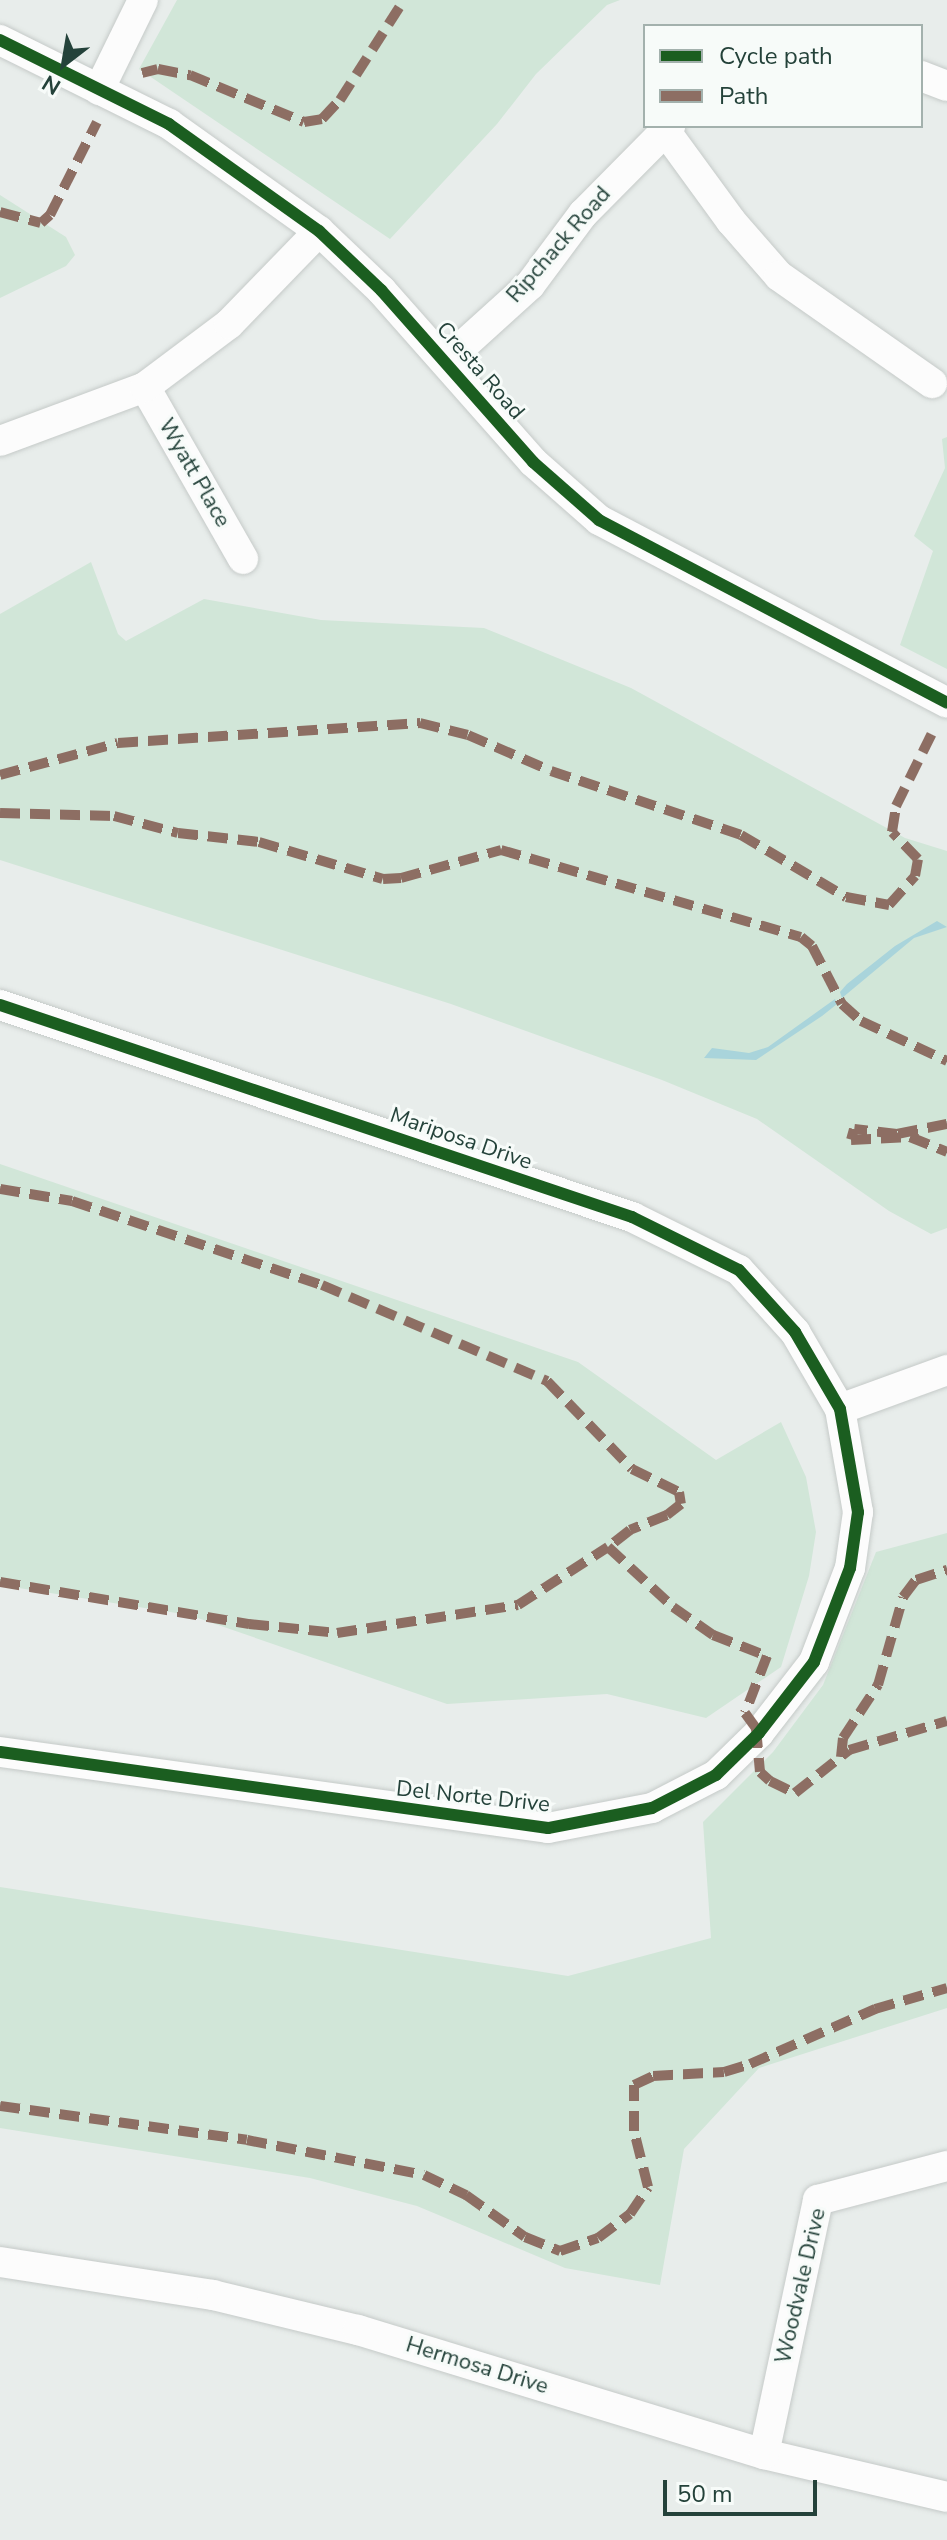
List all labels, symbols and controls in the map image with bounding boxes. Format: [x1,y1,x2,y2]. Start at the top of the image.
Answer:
north arrow [24,24,104,104]
legend [643,24,923,128]
text: Cycle path [719,40,833,72]
text: N [37,67,66,102]
text: Path [719,80,768,112]
street label: Ripchack Road [501,182,617,308]
street label: Cresta Road [430,317,530,425]
street label: Wyatt Place [152,414,236,532]
street label: Mariposa Drive [386,1102,536,1176]
street label: Del Norte Drive [395,1776,551,1818]
street label: Woodvale Drive [770,2206,832,2366]
street label: Hermosa Drive [403,2332,551,2400]
scale bar [667,2464,821,2514]
text: 50 m [677,2478,733,2510]

